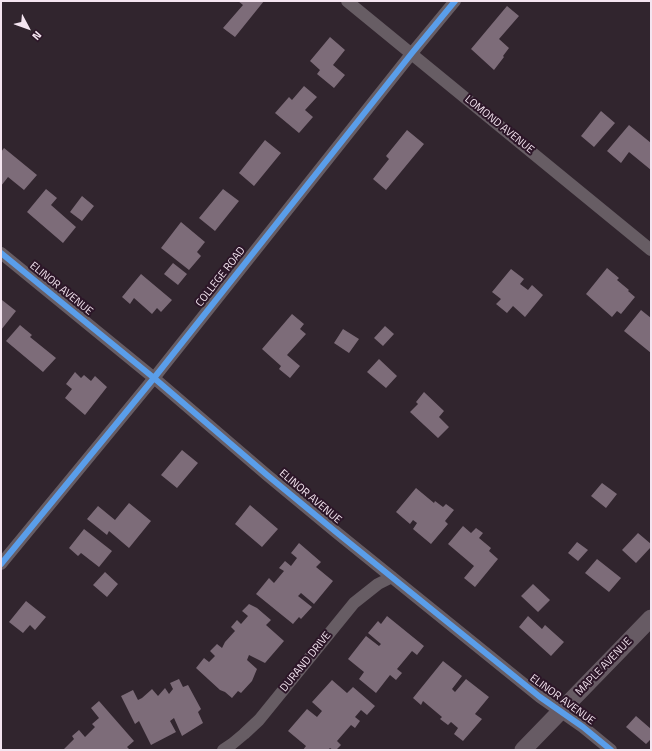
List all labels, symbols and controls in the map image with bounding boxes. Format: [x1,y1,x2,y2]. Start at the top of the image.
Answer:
north arrow [8,8,48,48]
text: N [29,28,46,44]
street label: LOMOND AVENUE [462,93,536,157]
street label: COLLEGE ROAD [193,244,249,310]
street label: ELINOR AVENUE [27,260,95,318]
street label: ELINOR AVENUE [276,467,344,527]
street label: DURAND DRIVE [278,629,334,695]
street label: MAPLE AVENUE [573,635,635,699]
street label: ELINOR AVENUE [527,672,597,728]

